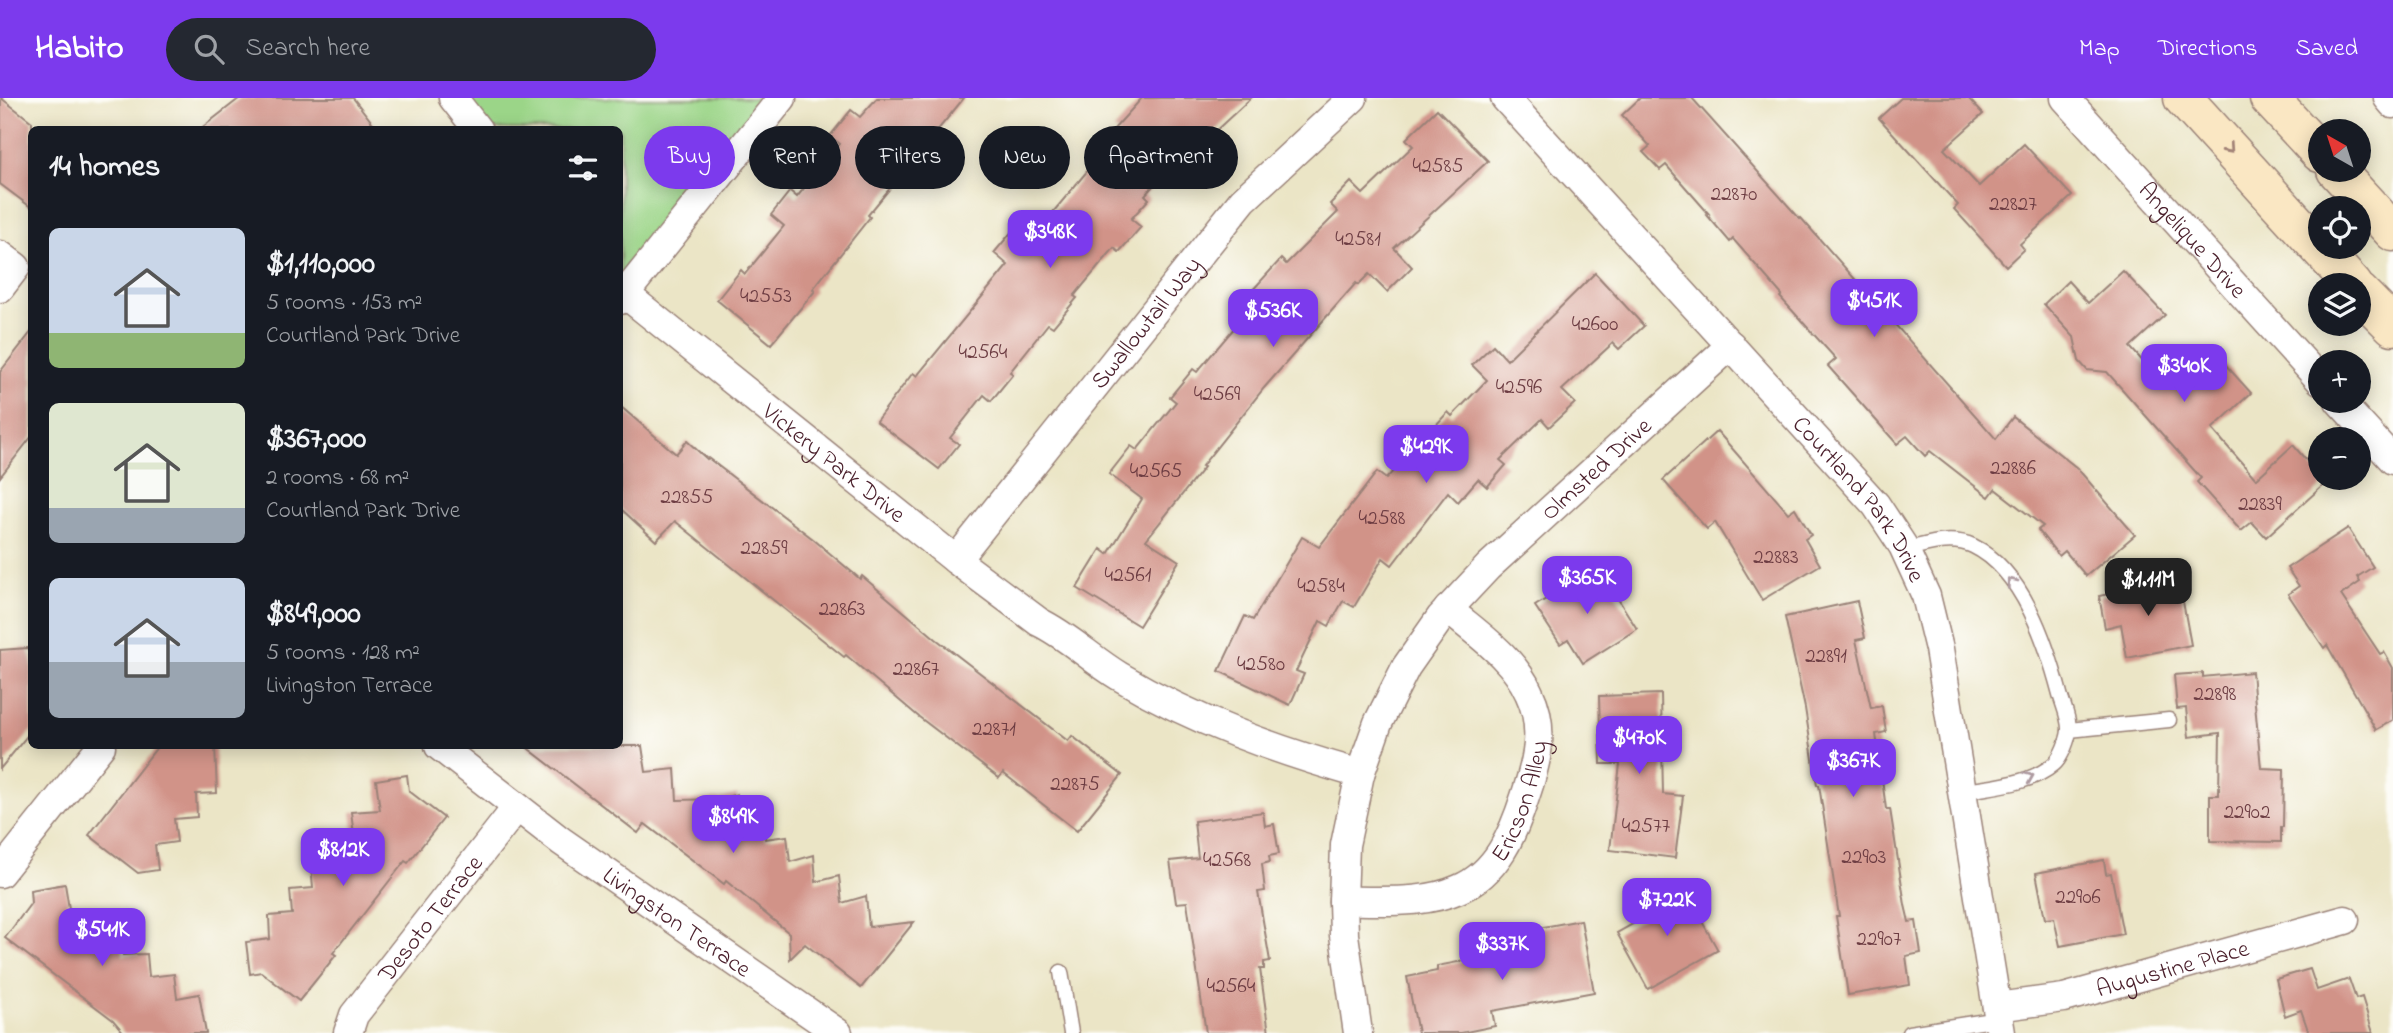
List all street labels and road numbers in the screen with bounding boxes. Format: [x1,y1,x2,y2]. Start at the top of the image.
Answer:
street label: Angelique Drive [2129,175,2254,308]
street label: Swallowtail Way [1084,250,1212,398]
street label: Vickery Park Drive [753,395,912,533]
street label: Courtland Park Drive [1783,409,1932,589]
street label: Olmsted Drive [1534,410,1661,530]
street label: Ericson Alley [1484,739,1559,870]
street label: Desoto Terrace [370,848,493,992]
street label: Livingston Terrace [594,860,757,988]
street label: Augustine Place [2093,932,2254,1008]

